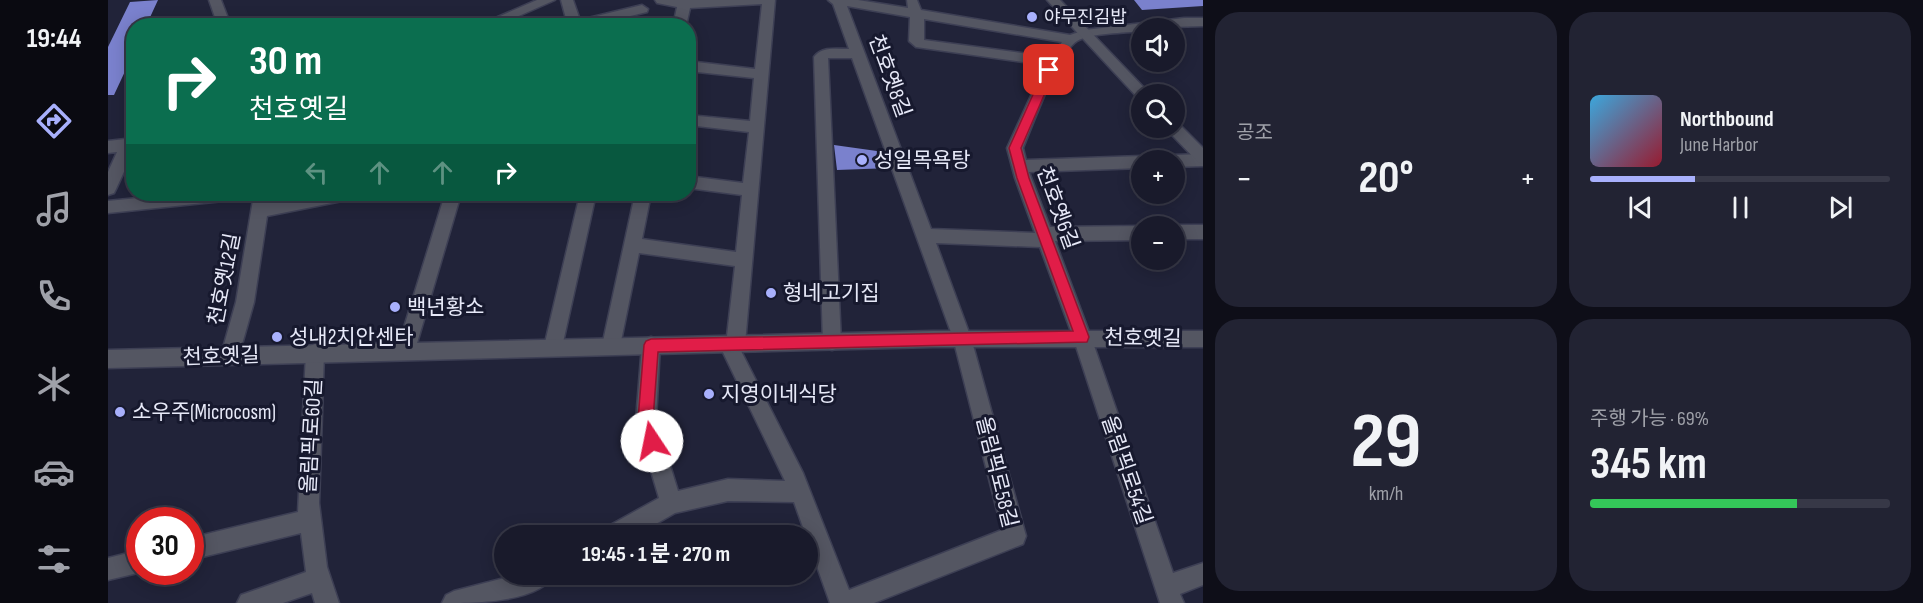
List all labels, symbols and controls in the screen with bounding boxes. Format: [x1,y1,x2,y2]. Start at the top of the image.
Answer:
place label: 야무진김밥 [1044,7,1127,28]
marker: 야무진김밥 [1025,10,1039,24]
map controls [1131,18,1185,270]
button: sound [1131,18,1185,72]
text: 19:44 [27,23,81,55]
street label: 천호옛8길 [863,31,916,121]
text: 30 m [249,36,322,87]
icon: right [150,42,228,120]
pin [1023,44,1074,95]
icon: arrive [1032,53,1065,86]
button: search [1131,84,1185,138]
text: 천호옛길 [249,94,348,126]
icon: directions [33,100,75,142]
text: Northbound [1680,106,1774,133]
text: 공조 [1236,121,1273,145]
text: June Harbor [1680,133,1758,157]
place label: 성일목욕탕 [874,148,971,173]
button: + [1131,150,1185,204]
text: 20° [1358,151,1414,206]
marker: 성일목욕탕 [855,153,869,167]
icon: left [300,156,333,189]
icon: ahead [363,156,396,189]
icon: ahead [426,156,459,189]
icon: right [489,156,522,189]
text: − [1236,159,1252,199]
text: + [1520,159,1536,199]
street label: 천호옛6길 [1031,163,1084,253]
icon: music [33,188,75,230]
icon: previous [1624,191,1657,224]
icon: pause [1724,191,1757,224]
icon: next [1824,191,1857,224]
button: − [1131,216,1185,270]
street label: 천호옛12길 [203,231,246,327]
icon: phone [33,275,75,317]
place label: 형네고기집 [783,281,880,306]
marker: 형네고기집 [764,286,778,300]
place label: 백년황소 [407,295,484,320]
marker: 백년황소 [388,300,402,314]
place label: 성내2치안센타 [289,325,414,350]
street label: 천호옛길 [1104,325,1182,352]
marker: 성내2치안센타 [270,330,284,344]
street label: 천호옛길 [182,343,260,370]
icon: climate [33,363,75,405]
street label: 올림픽로60길 [296,378,327,494]
place label: 지영이네식당 [721,382,837,407]
marker: 지영이네식당 [702,387,716,401]
text: 29 [1350,396,1422,489]
place label: 소우주(Microcosm) [132,400,276,425]
marker: 소우주(Microcosm) [113,405,127,419]
text: 주행 가능 · 69% [1590,407,1709,431]
position arrow [620,409,684,473]
street label: 올림픽로54길 [1096,412,1157,528]
street label: 올림픽로58길 [971,414,1022,531]
text: 345 km [1590,437,1707,492]
icon: car [33,451,75,493]
text: km/h [1369,482,1403,506]
speed limit sign: 30 [126,507,204,585]
icon: filters [33,538,75,580]
text: 19:45 · 1 분 · 270 m [582,541,730,568]

